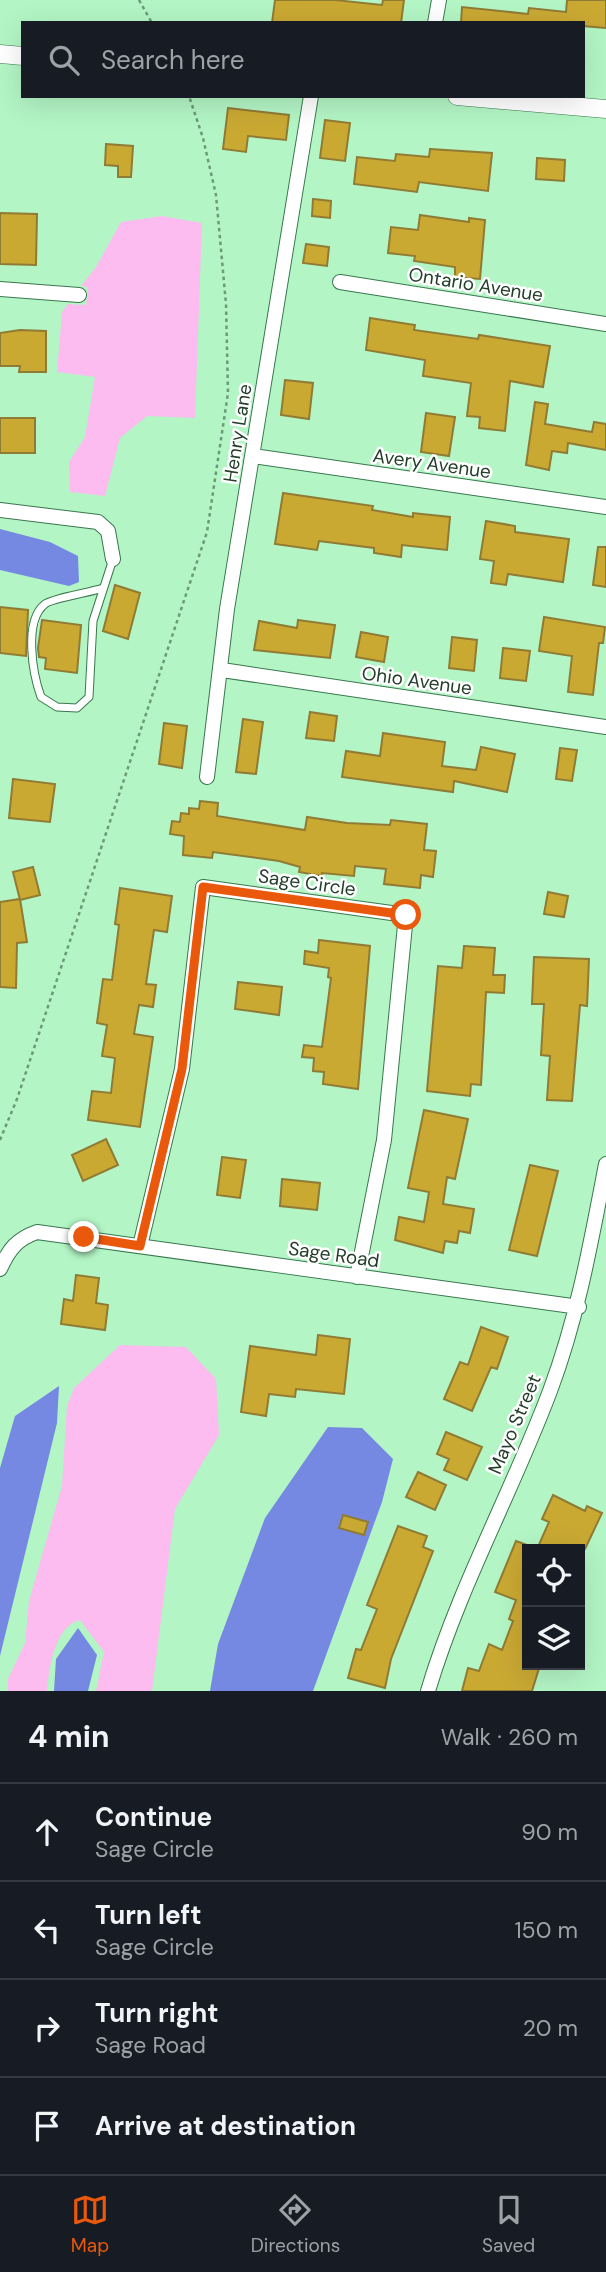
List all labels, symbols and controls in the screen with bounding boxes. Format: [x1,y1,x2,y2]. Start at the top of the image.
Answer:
search box [21,21,585,98]
icon: search [45,41,83,79]
text: Search here [101,43,244,77]
street label: Ontario Avenue [407,262,545,307]
street label: Henry Lane [217,382,258,484]
street label: Avery Avenue [371,443,493,484]
street label: Ohio Avenue [360,660,474,701]
street label: Sage Circle [257,863,357,902]
route start [390,899,421,930]
route end [68,1221,99,1252]
street label: Sage Road [287,1236,381,1273]
street label: Mayo Street [482,1371,547,1478]
map controls [522,1544,585,1670]
button: locate [522,1544,585,1607]
button: layers [522,1607,585,1670]
text: 4 min [28,1717,110,1756]
text: Walk · 260 m [441,1722,578,1752]
text: Continue [95,1800,212,1834]
icon: ahead [28,1813,66,1851]
text: 90 m [521,1817,578,1847]
text: Sage Circle [95,1834,214,1864]
text: Turn left [95,1898,202,1932]
icon: left [28,1911,66,1949]
text: 150 m [514,1915,578,1945]
text: Sage Circle [95,1932,214,1962]
text: Turn right [95,1996,219,2030]
icon: right [28,2009,66,2047]
text: 20 m [523,2013,578,2043]
text: Sage Road [95,2030,206,2060]
icon: arrive [28,2107,66,2145]
text: Arrive at destination [95,2109,356,2143]
tab: Map [71,2191,109,2258]
tab: Directions [251,2191,340,2258]
tab: Saved [482,2191,535,2258]

